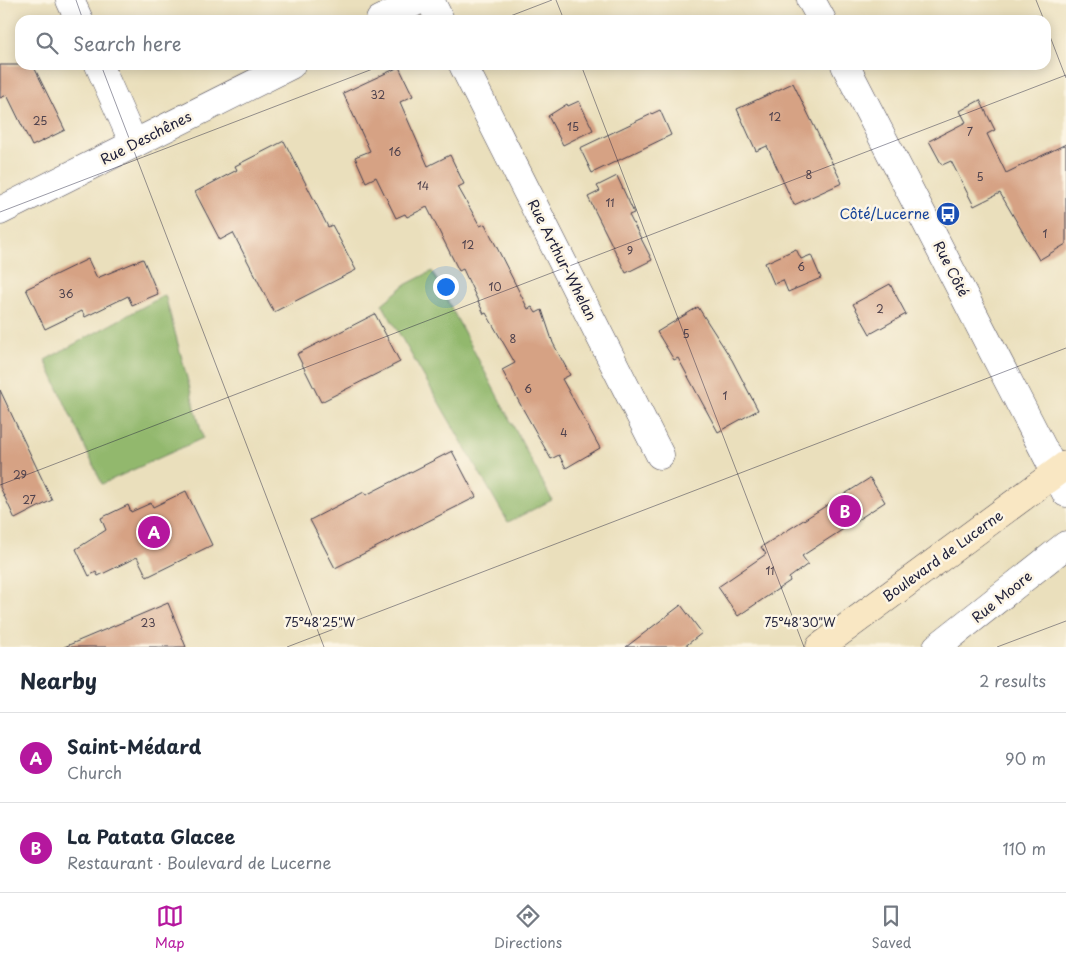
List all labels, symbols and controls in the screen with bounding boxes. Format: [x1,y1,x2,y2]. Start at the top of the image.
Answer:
search box [15,15,1051,70]
icon: search [33,29,61,57]
text: Search here [73,29,182,57]
house number: 32 [371,86,386,103]
street label: Rue Deschênes [97,106,195,170]
house number: 12 [769,108,782,125]
house number: 25 [33,112,47,129]
house number: 15 [567,118,579,135]
house number: 7 [967,123,973,140]
house number: 16 [389,143,402,160]
house number: 8 [806,166,813,183]
house number: 5 [976,168,984,185]
house number: 14 [417,177,429,194]
house number: 11 [605,194,615,211]
street label: Rue Arthur-Whelan [523,195,602,324]
bus stop icon: Côté/Lucerne [935,201,961,227]
place label: Côté/Lucerne [839,203,930,224]
house number: 1 [1043,225,1048,242]
house number: 12 [462,236,475,253]
street label: Rue Côté [928,237,974,300]
house number: 9 [627,242,633,259]
house number: 6 [797,258,805,275]
your location [433,274,459,300]
house number: 10 [489,278,501,295]
house number: 36 [59,285,74,302]
house number: 2 [876,300,884,317]
house number: 5 [682,325,690,342]
house number: 8 [510,330,517,347]
house number: 6 [524,380,532,397]
house number: 1 [723,387,728,404]
house number: 4 [560,424,568,441]
house number: 29 [13,466,27,483]
house number: 27 [22,491,36,508]
pin: B [829,492,861,530]
street label: Boulevard de Lucerne [878,505,1007,606]
pin: A [138,513,170,551]
house number: 11 [765,562,775,579]
street label: Rue Moore [967,566,1036,627]
text: 75°48'25"W [285,613,356,631]
text: 75°48'30"W [765,613,836,631]
house number: 23 [141,614,155,631]
text: Nearby [20,664,97,696]
text: 2 results [979,668,1046,692]
text: Saint-Médard [67,732,201,760]
text: A [30,746,42,770]
text: 90 m [1005,746,1046,770]
text: Church [67,760,122,784]
text: La Patata Glacee [67,822,235,850]
text: B [31,836,41,860]
text: 110 m [1003,836,1046,860]
text: Restaurant · Boulevard de Lucerne [67,850,331,874]
tab: Map [155,902,185,953]
tab: Directions [494,902,562,953]
tab: Saved [872,902,911,953]

